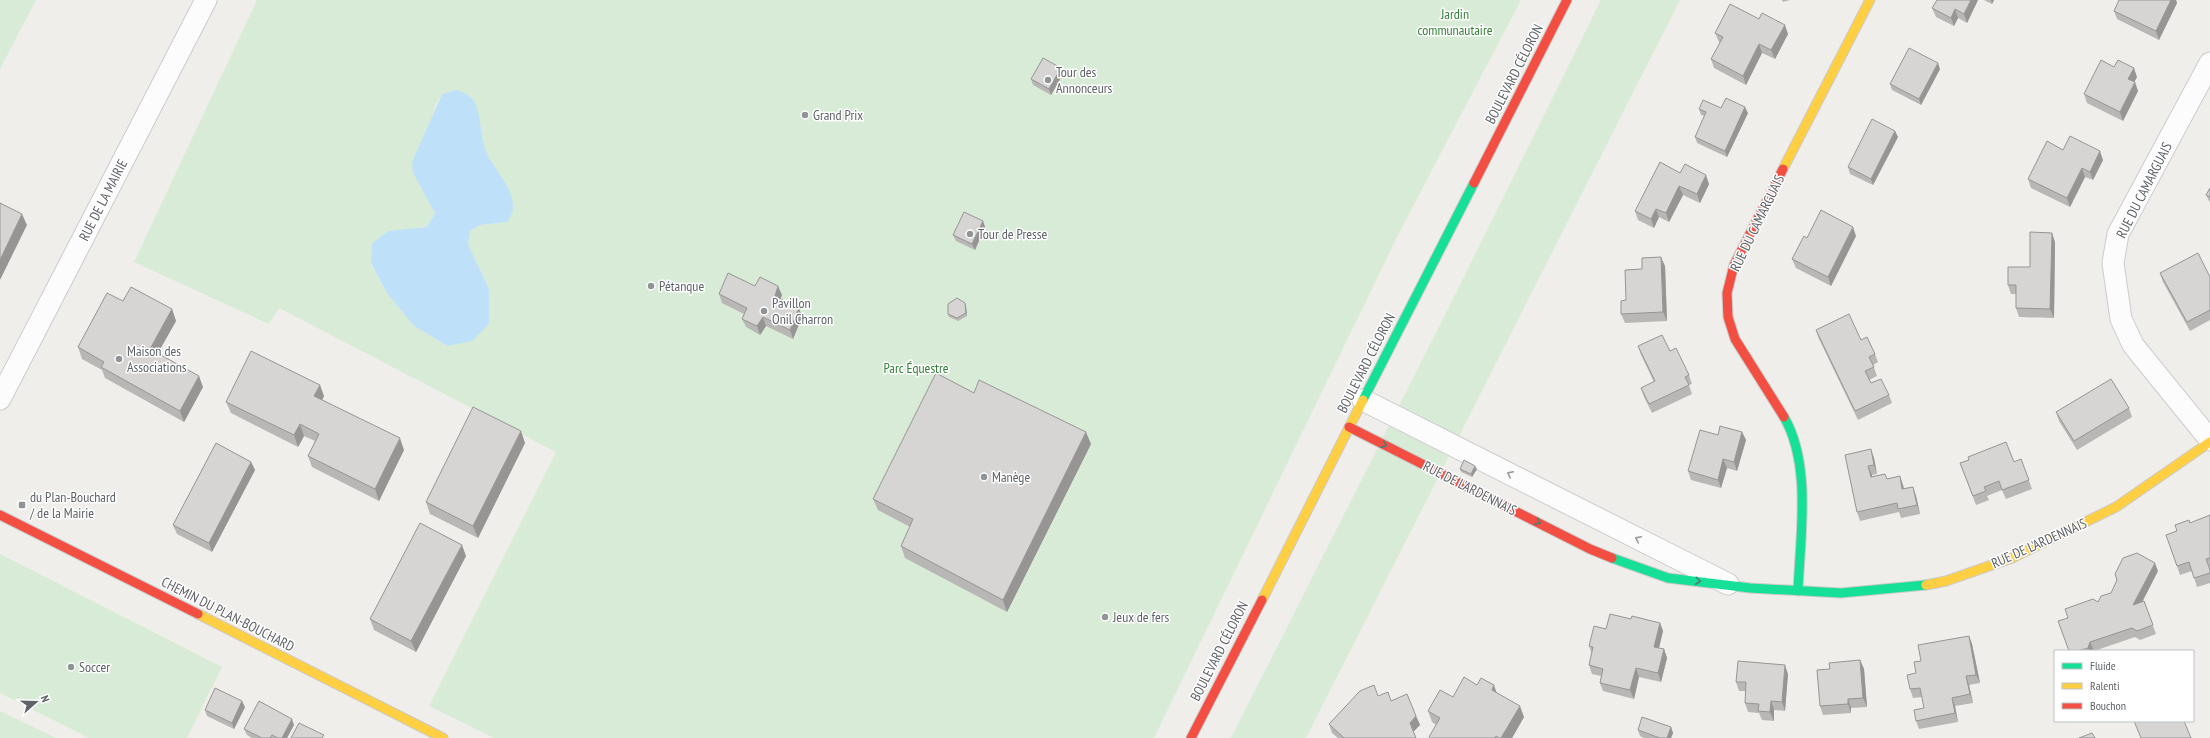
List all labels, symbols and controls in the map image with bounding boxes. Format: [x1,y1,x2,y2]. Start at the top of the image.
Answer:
park label: Jardin communautaire [1417,5,1493,39]
street label: BOULEVARD CÉLORON [1481,21,1547,127]
place label: Tour des Annonceurs [1056,63,1113,97]
marker: Tour des Annonceurs [1043,75,1053,85]
place label: Grand Prix [813,106,863,124]
marker: Grand Prix [800,110,810,120]
street label: RUE DU CAMARGUAIS [2112,139,2176,241]
street label: RUE DE LA MAIRIE [75,156,131,244]
street label: RUE DU CAMARGUAIS [1726,172,1788,274]
place label: Tour de Presse [978,225,1048,243]
marker: Tour de Presse [965,229,975,239]
place label: Pétanque [659,277,704,295]
marker: Pétanque [646,281,656,291]
place label: Pavillon Onil Charron [772,294,833,328]
marker: Pavillon Onil Charron [759,306,769,316]
street label: BOULEVARD CÉLORON [1333,310,1399,416]
place label: Maison des Associations [127,342,187,376]
marker: Maison des Associations [114,354,124,364]
park label: Parc Équestre [883,359,949,377]
one-way arrow [1380,440,1387,448]
street label: RUE DE L'ARDENNAIS [1420,457,1520,519]
place label: Manège [992,468,1030,486]
one-way arrow [1507,471,1514,479]
marker: Manège [979,472,989,482]
place label: du Plan-Bouchard / de la Mairie [29,488,116,522]
marker: du Plan-Bouchard / de la Mairie [17,500,27,510]
street label: RUE DE L'ARDENNAIS [1989,514,2089,572]
one-way arrow [1533,518,1541,525]
one-way arrow [1635,536,1642,544]
street label: CHEMIN DU PLAN-BOUCHARD [158,573,298,655]
one-way arrow [1695,576,1701,585]
street label: BOULEVARD CÉLORON [1186,598,1252,704]
place label: Jeux de fers [1112,608,1170,626]
marker: Jeux de fers [1100,612,1110,622]
legend [2054,650,2194,722]
place label: Soccer [79,658,110,676]
text: Fluide [2090,658,2116,673]
marker: Soccer [66,662,76,672]
text: Ralenti [2090,678,2119,693]
north arrow [16,682,56,722]
text: N [38,693,53,704]
text: Bouchon [2090,698,2126,713]

